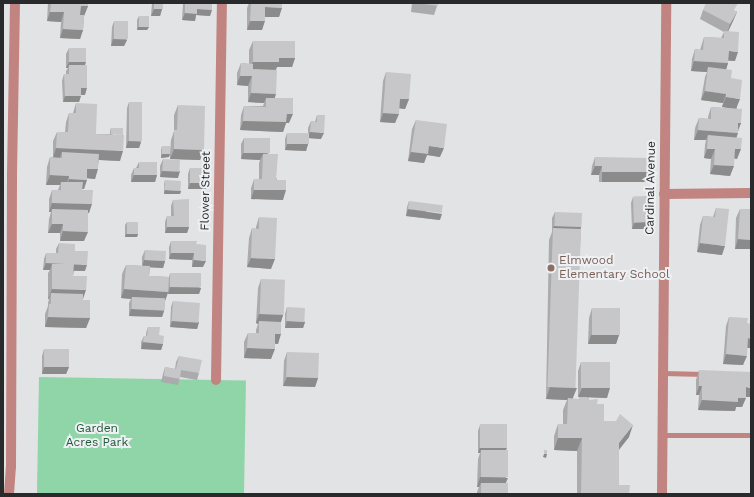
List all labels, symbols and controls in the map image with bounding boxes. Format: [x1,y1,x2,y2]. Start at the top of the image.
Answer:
street label: Cardinal Avenue [643,140,659,236]
street label: Flower Street [198,151,214,231]
place label: Elmwood Elementary School [559,254,670,282]
marker: Elmwood Elementary School [546,263,556,273]
park label: Garden Acres Park [66,422,128,450]

